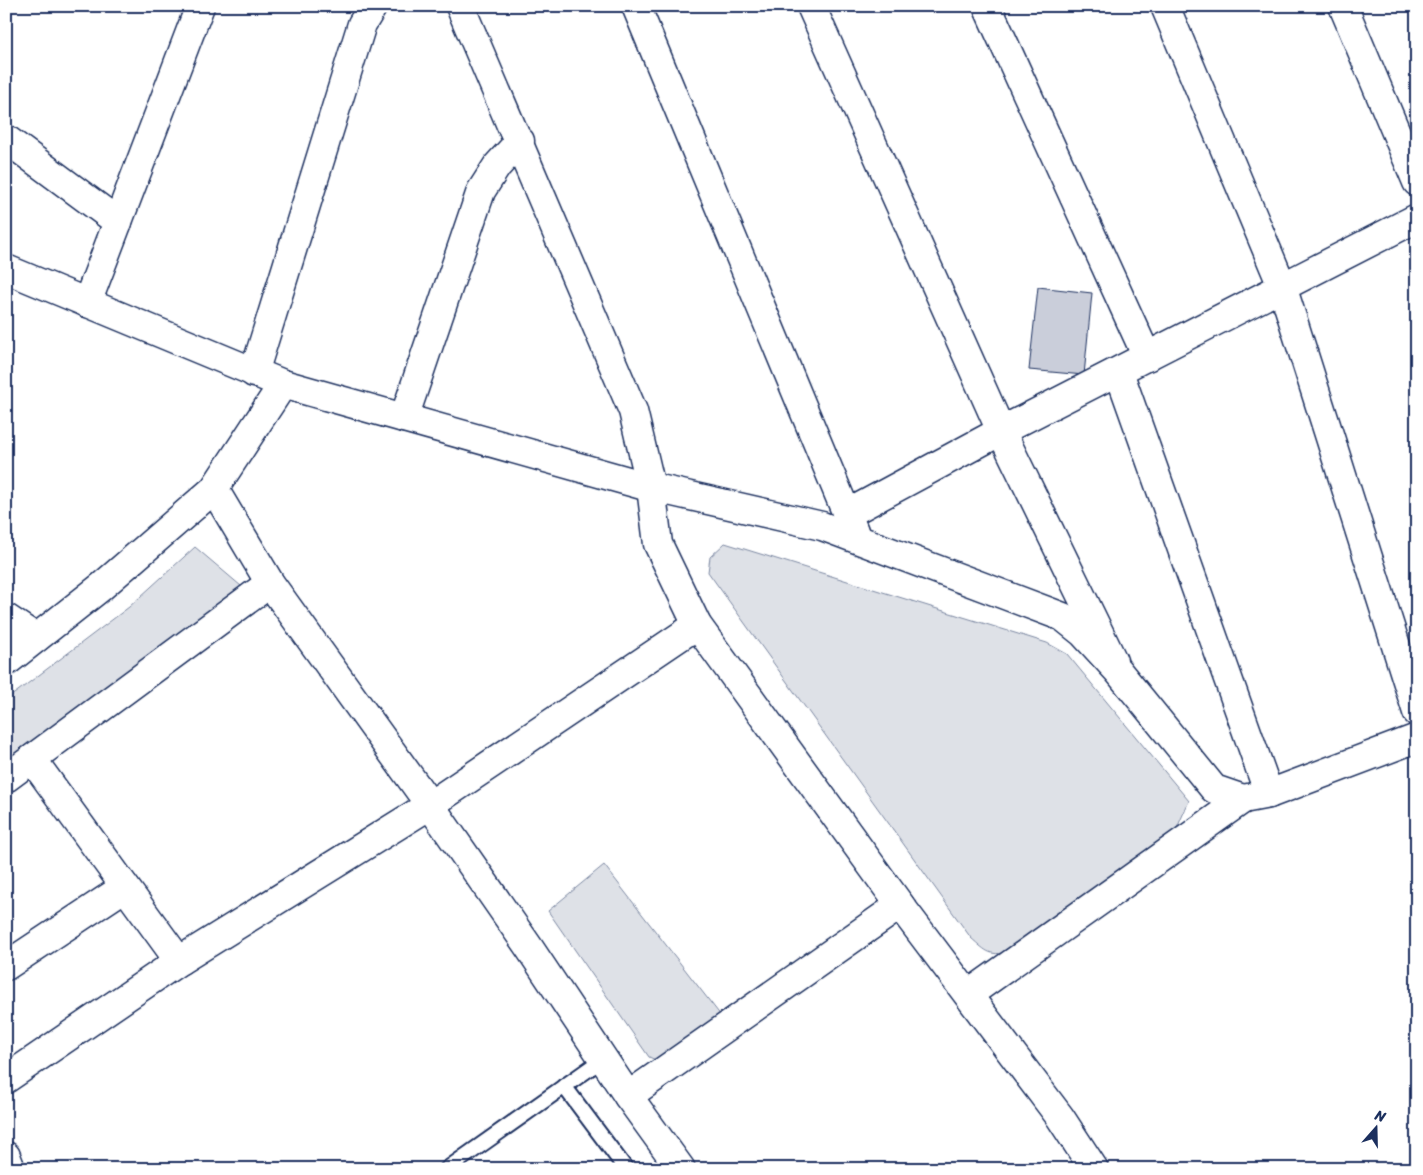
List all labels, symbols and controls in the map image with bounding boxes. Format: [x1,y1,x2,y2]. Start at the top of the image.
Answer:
north arrow [1350,1102,1400,1152]
text: N [1371,1103,1389,1130]

